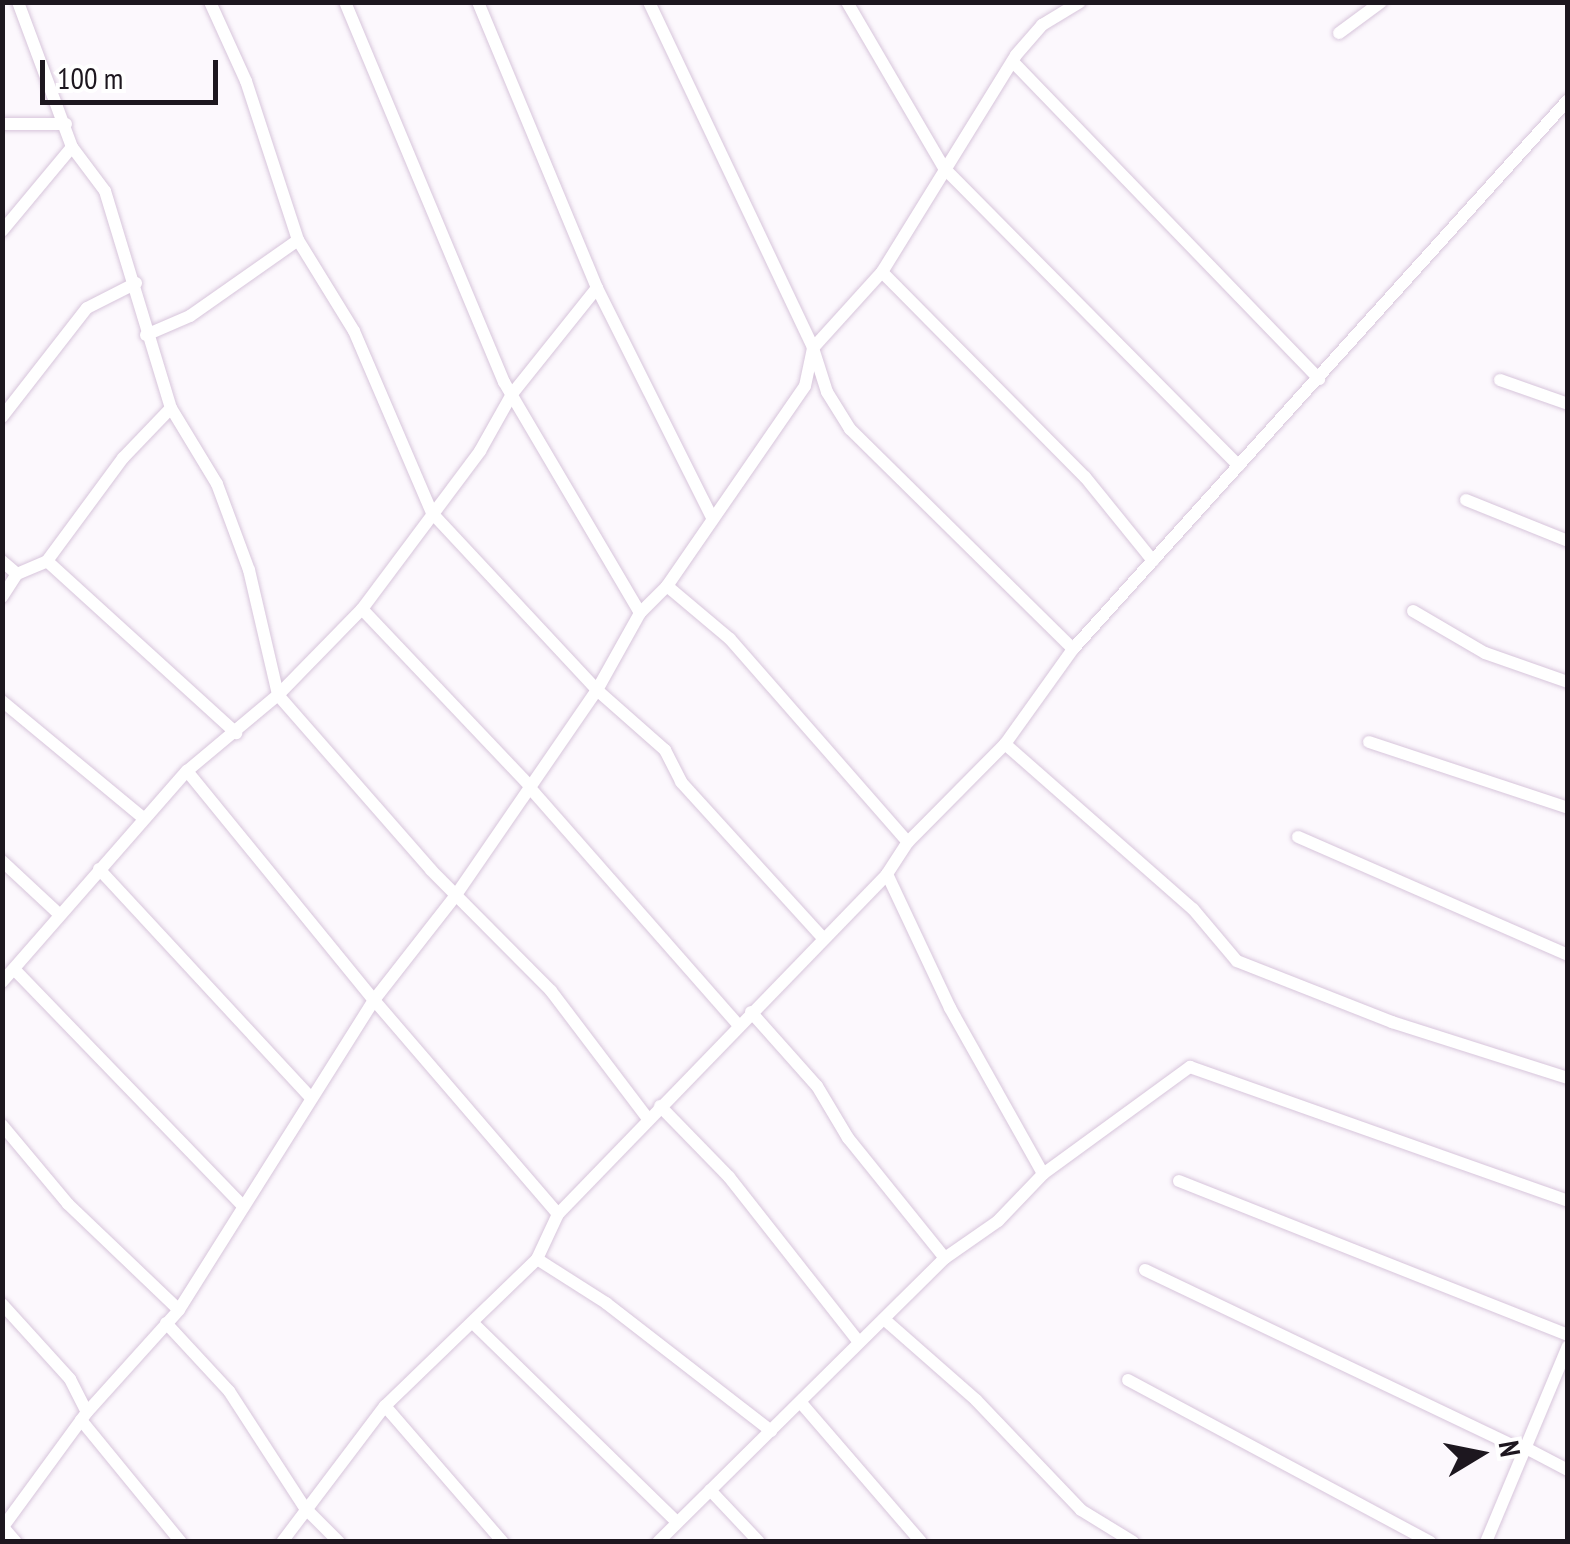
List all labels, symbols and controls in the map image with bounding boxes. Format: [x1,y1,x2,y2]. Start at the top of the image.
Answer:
scale bar [45,40,222,102]
text: 100 m [57,58,123,97]
north arrow [1430,1404,1530,1504]
text: N [1491,1438,1530,1459]

